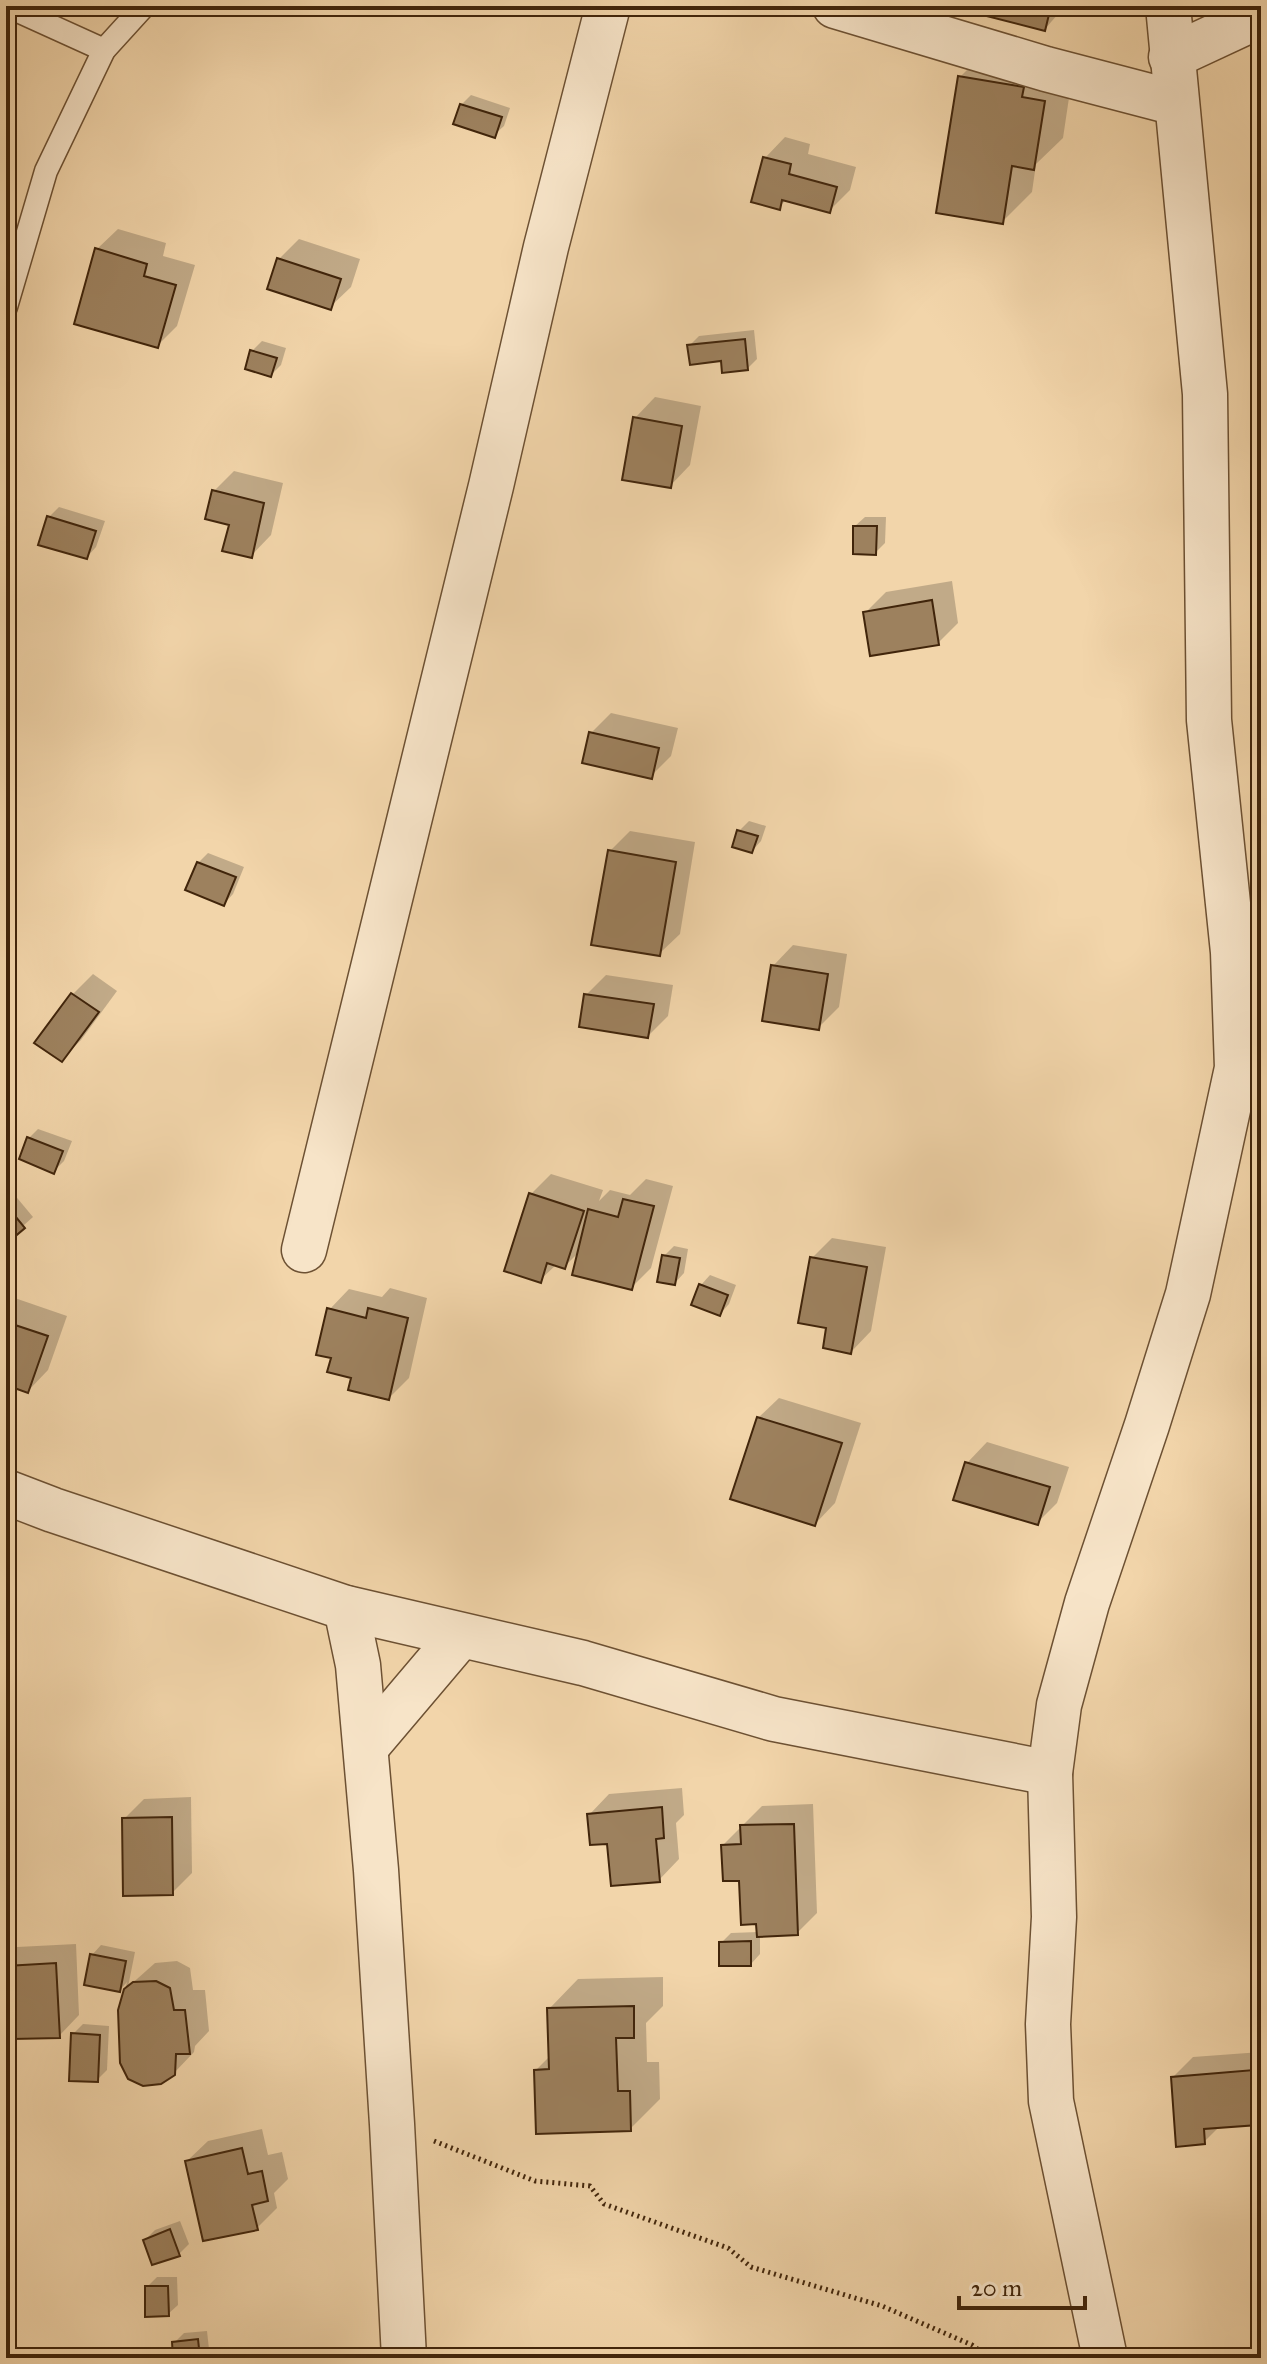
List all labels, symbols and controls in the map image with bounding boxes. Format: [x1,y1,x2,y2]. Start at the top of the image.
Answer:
scale bar [959,2260,1085,2310]
text: 20 m [971,2273,1022,2303]

